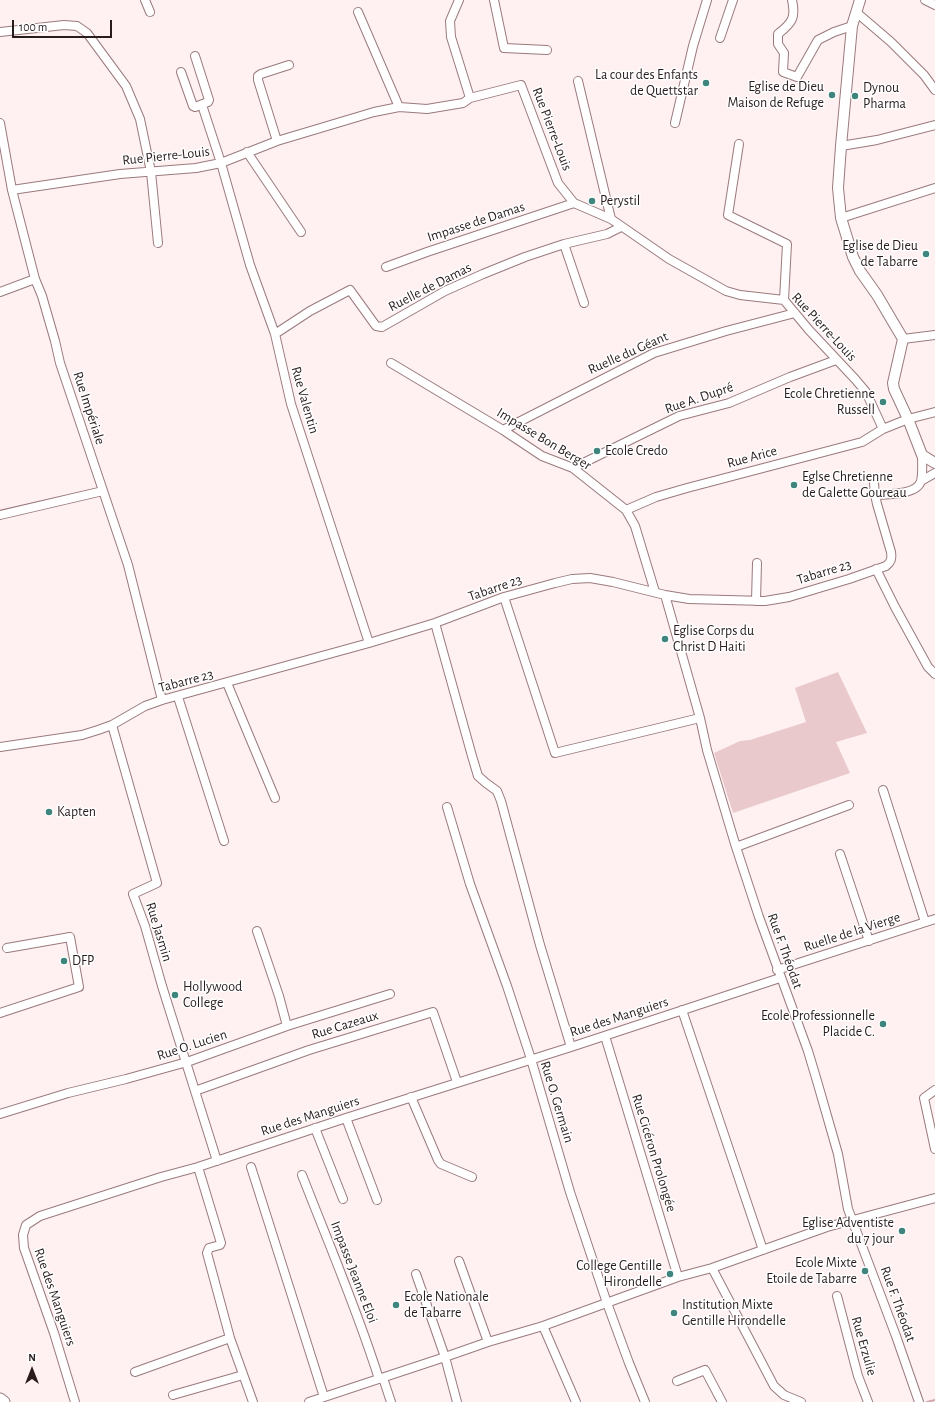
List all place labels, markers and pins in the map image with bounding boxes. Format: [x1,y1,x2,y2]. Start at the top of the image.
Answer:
place label: La cour des Enfants de Quettstar [595,67,698,100]
marker: La cour des Enfants de Quettstar [701,78,711,88]
place label: Eglise de Dieu Maison de Refuge [727,79,824,112]
place label: Dynou Pharma [863,80,906,112]
marker: Eglise de Dieu Maison de Refuge [827,90,837,100]
marker: Dynou Pharma [850,91,860,101]
place label: Perystil [600,193,640,209]
marker: Perystil [587,196,597,206]
place label: Eglise de Dieu de Tabarre [842,238,918,270]
marker: Eglise de Dieu de Tabarre [921,249,931,259]
place label: Ecole Chretienne Russell [784,386,875,418]
marker: Ecole Chretienne Russell [878,397,888,407]
place label: Ecole Credo [605,443,668,459]
marker: Ecole Credo [592,446,602,456]
place label: Eglse Chretienne de Galette Goureau [802,469,907,502]
marker: Eglse Chretienne de Galette Goureau [789,480,799,490]
place label: Eglise Corps du Christ D Haiti [673,623,754,656]
marker: Eglise Corps du Christ D Haiti [660,634,670,644]
place label: Kapten [57,804,96,820]
marker: Kapten [44,807,54,817]
place label: DFP [72,953,94,969]
marker: DFP [59,956,69,966]
place label: Hollywood College [183,979,242,1012]
marker: Hollywood College [170,990,180,1000]
place label: Ecole Professionnelle Placide C. [761,1008,875,1040]
marker: Ecole Professionnelle Placide C. [878,1019,888,1029]
place label: Eglise Adventiste du 7 jour [802,1215,894,1248]
marker: Eglise Adventiste du 7 jour [897,1226,907,1236]
place label: Ecole Mixte Etoile de Tabarre [766,1255,857,1288]
place label: College Gentille Hirondelle [576,1258,662,1290]
marker: Ecole Mixte Etoile de Tabarre [860,1266,870,1276]
marker: College Gentille Hirondelle [665,1269,675,1279]
place label: Ecole Nationale de Tabarre [404,1289,489,1322]
place label: Institution Mixte Gentille Hirondelle [682,1297,786,1330]
marker: Ecole Nationale de Tabarre [391,1300,401,1310]
marker: Institution Mixte Gentille Hirondelle [669,1308,679,1318]

